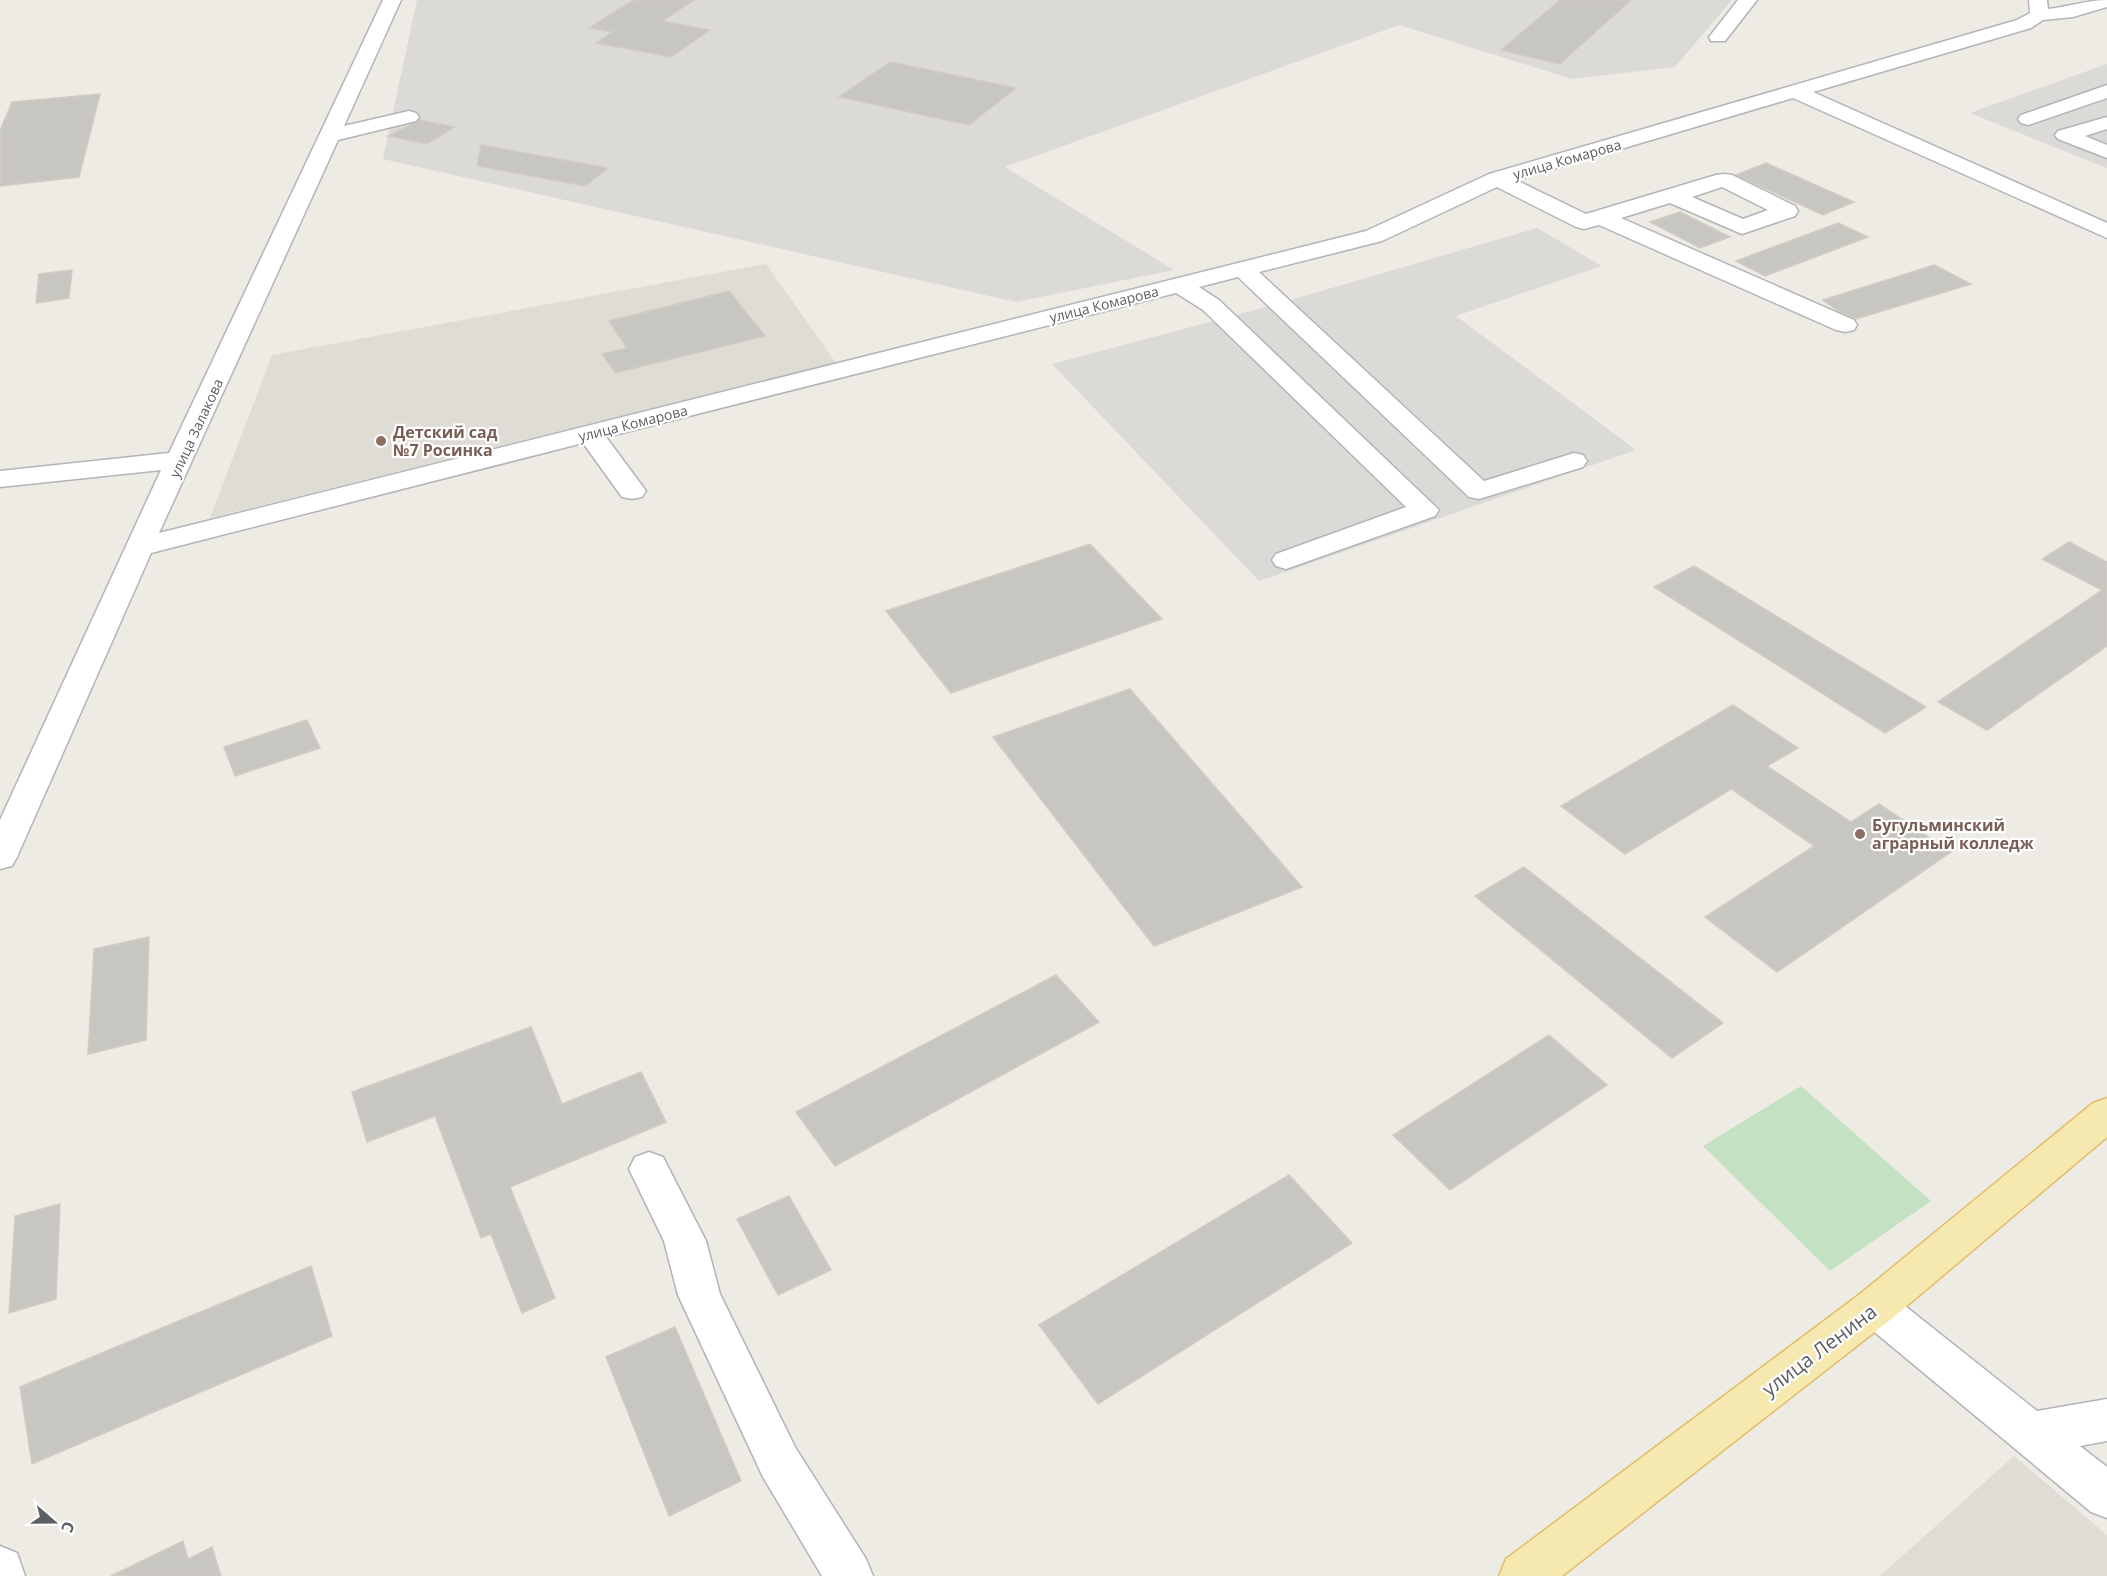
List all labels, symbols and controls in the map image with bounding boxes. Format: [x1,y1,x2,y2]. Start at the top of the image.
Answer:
street label: улица Комарова [1511,134,1623,184]
street label: улица Комарова [1047,281,1161,327]
street label: улица Залакова [165,375,227,481]
street label: улица Комарова [576,400,690,446]
place label: Детский сад №7 Росинка [393,421,498,461]
marker: Детский сад №7 Росинка [374,434,388,448]
place label: Бугульминский аграрный колледж [1872,814,2034,854]
marker: Бугульминский аграрный колледж [1853,827,1867,841]
street label: улица Ленина [1756,1298,1882,1402]
north arrow [24,1492,84,1552]
text: С [56,1519,80,1536]

